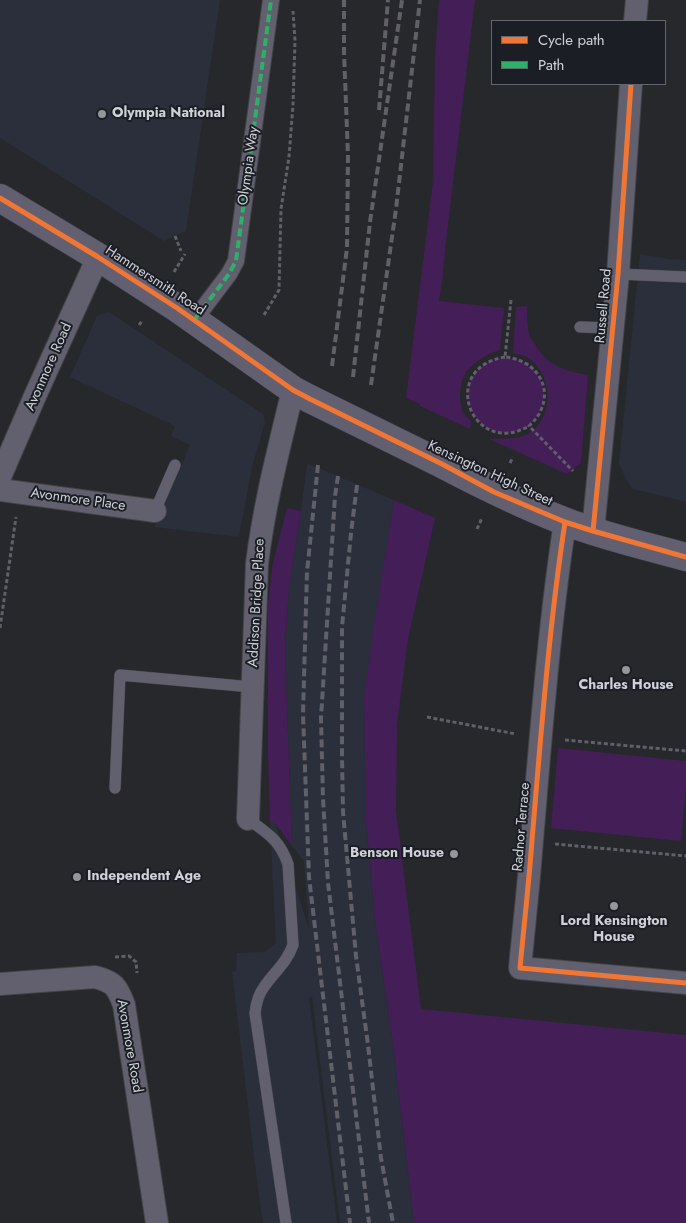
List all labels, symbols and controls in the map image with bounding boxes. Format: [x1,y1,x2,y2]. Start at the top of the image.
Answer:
legend [491,20,666,85]
text: Cycle path [538,29,605,51]
text: Path [538,54,564,76]
place label: Olympia National [112,106,225,122]
marker: Olympia National [96,108,108,120]
street label: Olympia Way [235,126,263,206]
street label: Hammersmith Road [102,242,208,320]
street label: Russell Road [592,268,616,344]
street label: Avonmore Road [22,321,76,413]
street label: Kensington High Street [425,438,555,510]
street label: Avonmore Place [30,485,126,515]
street label: Addison Bridge Place [245,538,269,668]
marker: Charles House [620,664,632,676]
place label: Charles House [578,678,674,694]
street label: Radnor Terrace [510,782,534,872]
place label: Benson House [350,846,444,862]
marker: Benson House [448,848,460,860]
place label: Independent Age [87,869,201,885]
marker: Independent Age [71,871,83,883]
marker: Lord Kensington House [608,900,620,912]
place label: Lord Kensington House [560,914,668,946]
street label: Avonmore Road [113,998,145,1094]

